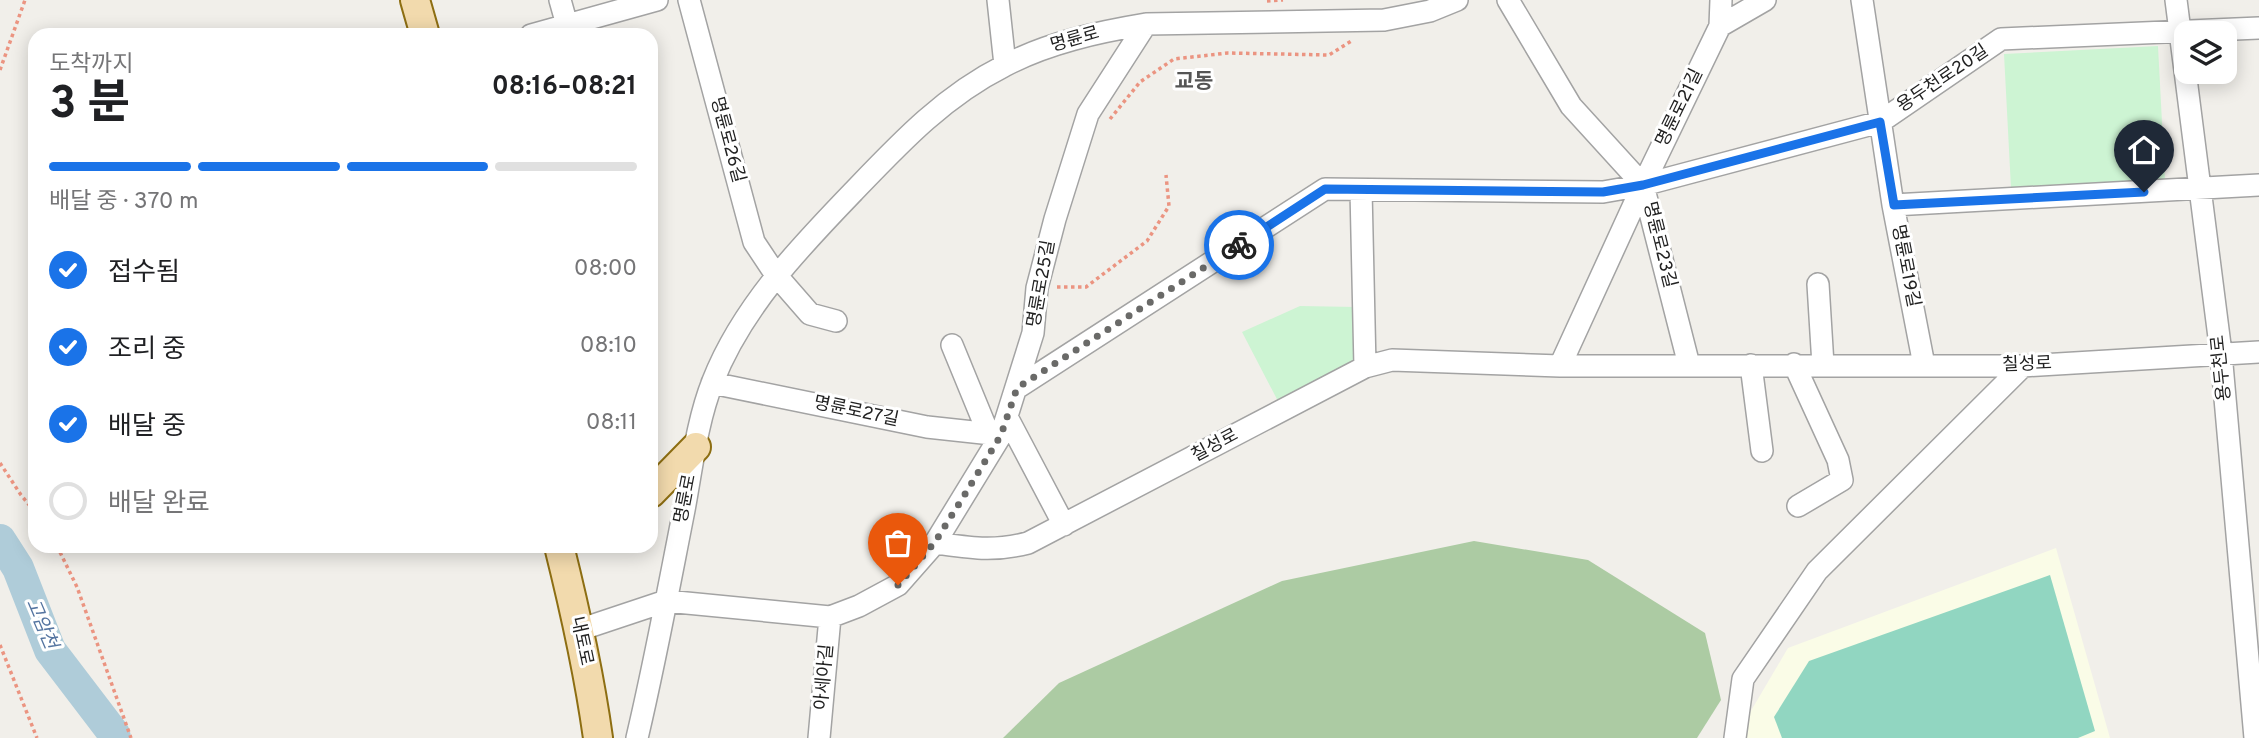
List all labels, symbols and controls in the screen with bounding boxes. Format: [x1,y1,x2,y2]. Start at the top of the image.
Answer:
map controls [2174,21,2237,84]
button: layers [2174,21,2237,84]
street label: 명륜로 [1048,22,1102,58]
street label: 용두천로20길 [1893,40,1993,118]
text: 도착까지 [49,51,134,80]
street label: 명륜로21길 [1651,65,1709,151]
district label: 교동 [1175,69,1213,96]
text: 08:16–08:21 [492,71,637,104]
text: 3 분 [49,76,130,135]
street label: 명륜로26길 [705,95,749,185]
pin [2114,120,2174,192]
icon: home [2125,131,2163,169]
text: 배달 중 · 370 m [49,188,198,217]
street label: 명륜로23길 [1637,199,1681,291]
courier [1204,210,1274,280]
street label: 명륜로19길 [1886,223,1924,309]
icon: bike [1220,226,1258,264]
street label: 명륜로25길 [1023,238,1061,330]
icon: check [49,251,87,289]
text: 08:00 [574,255,637,284]
text: 접수됨 [108,257,180,290]
icon: check [49,328,87,366]
text: 08:10 [580,332,637,361]
text: 조리 중 [108,334,186,367]
street label: 용두천로 [2207,334,2237,402]
street label: 칠성로 [2002,353,2052,377]
street label: 명륜로27길 [811,392,901,432]
icon: check [49,405,87,443]
text: 08:11 [586,409,637,438]
text: 배달 중 [108,411,186,444]
street label: 칠성로 [1188,424,1242,468]
street label: 명륜로 [670,472,702,526]
text: 배달 완료 [108,488,210,521]
pin [868,513,928,585]
icon: bag [879,524,917,562]
water label: 고암천 [20,595,63,654]
street label: 내토로 [565,614,597,668]
street label: 아세아길 [811,643,839,711]

